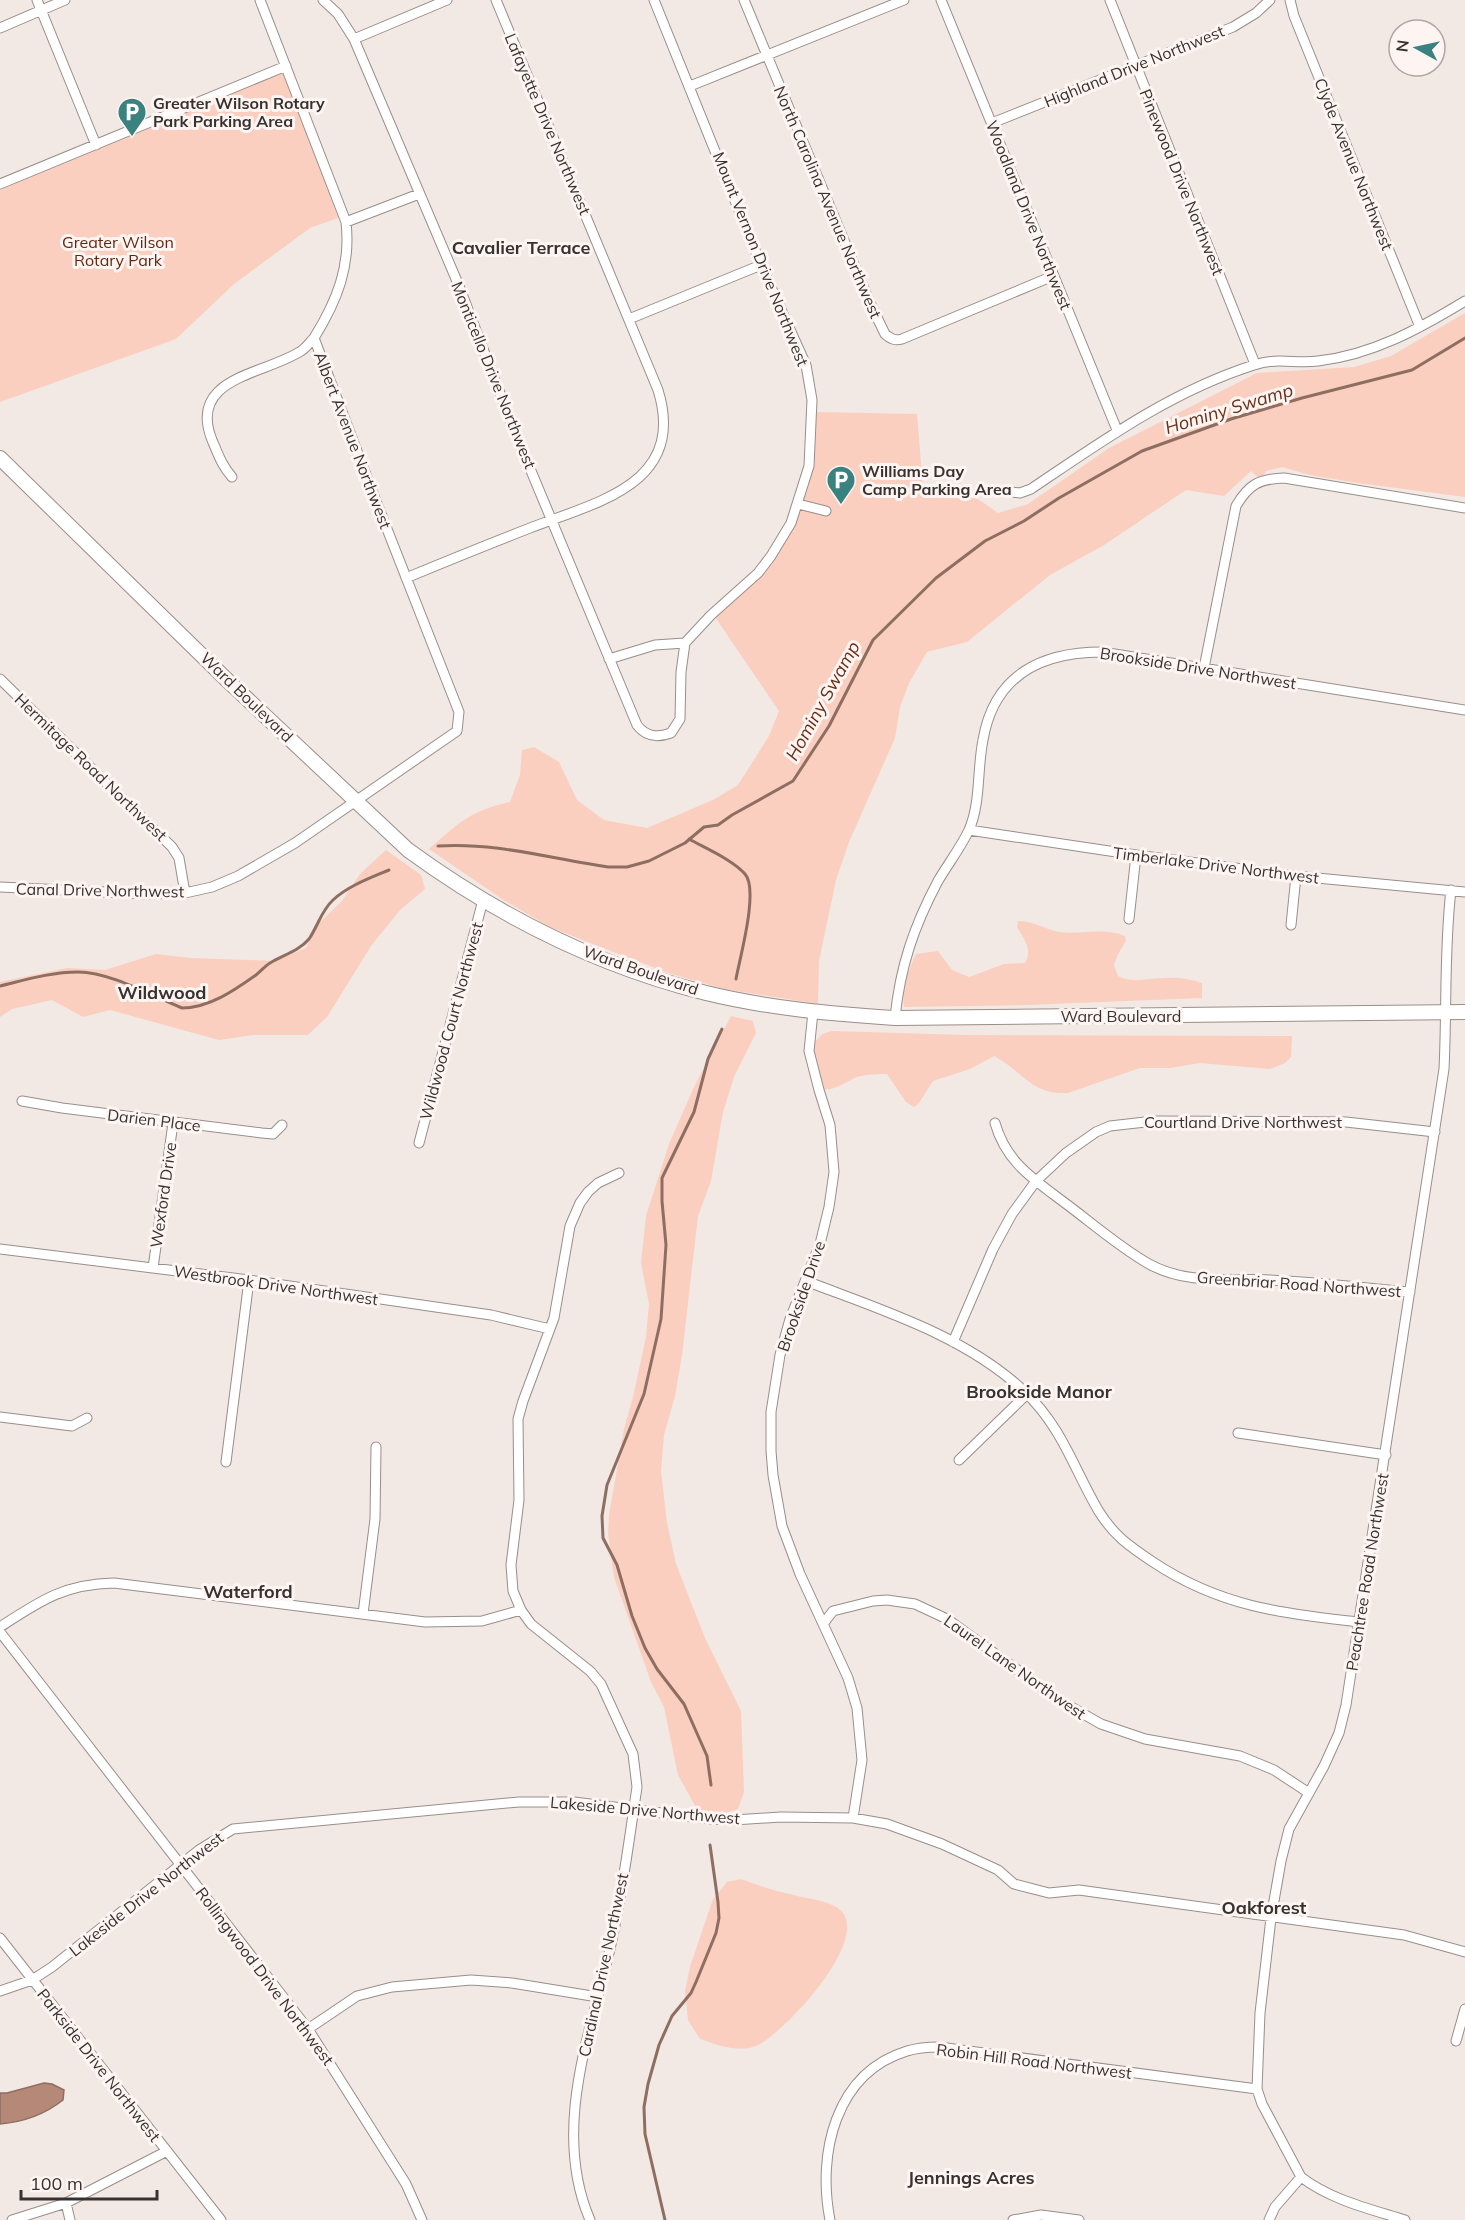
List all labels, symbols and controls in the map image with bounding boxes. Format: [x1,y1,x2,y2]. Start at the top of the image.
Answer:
north arrow [1387,18,1447,78]
street label: Highland Drive Northwest [1041,20,1227,111]
street label: Lafayette Drive Northwest [501,30,595,218]
text: N [1391,39,1413,53]
street label: Clyde Avenue Northwest [1310,75,1398,253]
street label: North Carolina Avenue Northwest [770,83,886,322]
street label: Pinewood Drive Northwest [1135,86,1229,278]
place label: Greater Wilson Rotary Park Parking Area [153,93,325,131]
parking icon: Greater Wilson Rotary Park Parking Area [116,96,148,138]
street label: Woodland Drive Northwest [982,117,1076,313]
street label: Mount Vernon Drive Northwest [709,149,813,369]
park label: Greater Wilson Rotary Park [62,232,174,270]
district label: Cavalier Terrace [452,236,590,259]
street label: Monticello Drive Northwest [447,279,541,472]
street label: Albert Avenue Northwest [310,349,396,532]
water label: Hominy Swamp [1162,378,1296,439]
place label: Williams Day Camp Parking Area [862,461,1012,499]
parking icon: Williams Day Camp Parking Area [825,464,857,506]
water label: Hominy Swamp [780,637,865,764]
street label: Brookside Drive Northwest [1099,643,1298,693]
street label: Ward Boulevard [197,648,297,746]
street label: Hermitage Road Northwest [11,689,172,845]
street label: Timberlake Drive Northwest [1112,842,1320,888]
street label: Canal Drive Northwest [16,879,185,901]
street label: Wildwood Court Northwest [415,920,487,1122]
street label: Ward Boulevard [581,941,701,999]
district label: Wildwood [118,981,206,1004]
street label: Ward Boulevard [1061,1006,1181,1026]
street label: Darien Place [106,1104,202,1136]
street label: Courtland Drive Northwest [1144,1112,1342,1132]
street label: Wexford Drive [146,1141,180,1249]
street label: Brookside Drive [773,1238,829,1354]
street label: Westbrook Drive Northwest [173,1261,380,1309]
street label: Greenbriar Road Northwest [1196,1267,1402,1301]
district label: Brookside Manor [966,1380,1113,1403]
street label: Peachtree Road Northwest [1341,1471,1393,1672]
district label: Waterford [203,1580,293,1603]
street label: Laurel Lane Northwest [940,1610,1090,1724]
street label: Lakeside Drive Northwest [549,1792,741,1828]
street label: Lakeside Drive Northwest [65,1827,227,1960]
street label: Cardinal Drive Northwest [574,1871,632,2059]
street label: Rollingwood Drive Northwest [192,1883,339,2069]
district label: Oakforest [1222,1896,1307,1919]
street label: Parkside Drive Northwest [33,1984,165,2146]
street label: Robin Hill Road Northwest [935,2039,1133,2083]
scale bar [21,2163,158,2201]
district label: Jennings Acres [907,2166,1035,2189]
text: 100 m [30,2172,83,2195]

